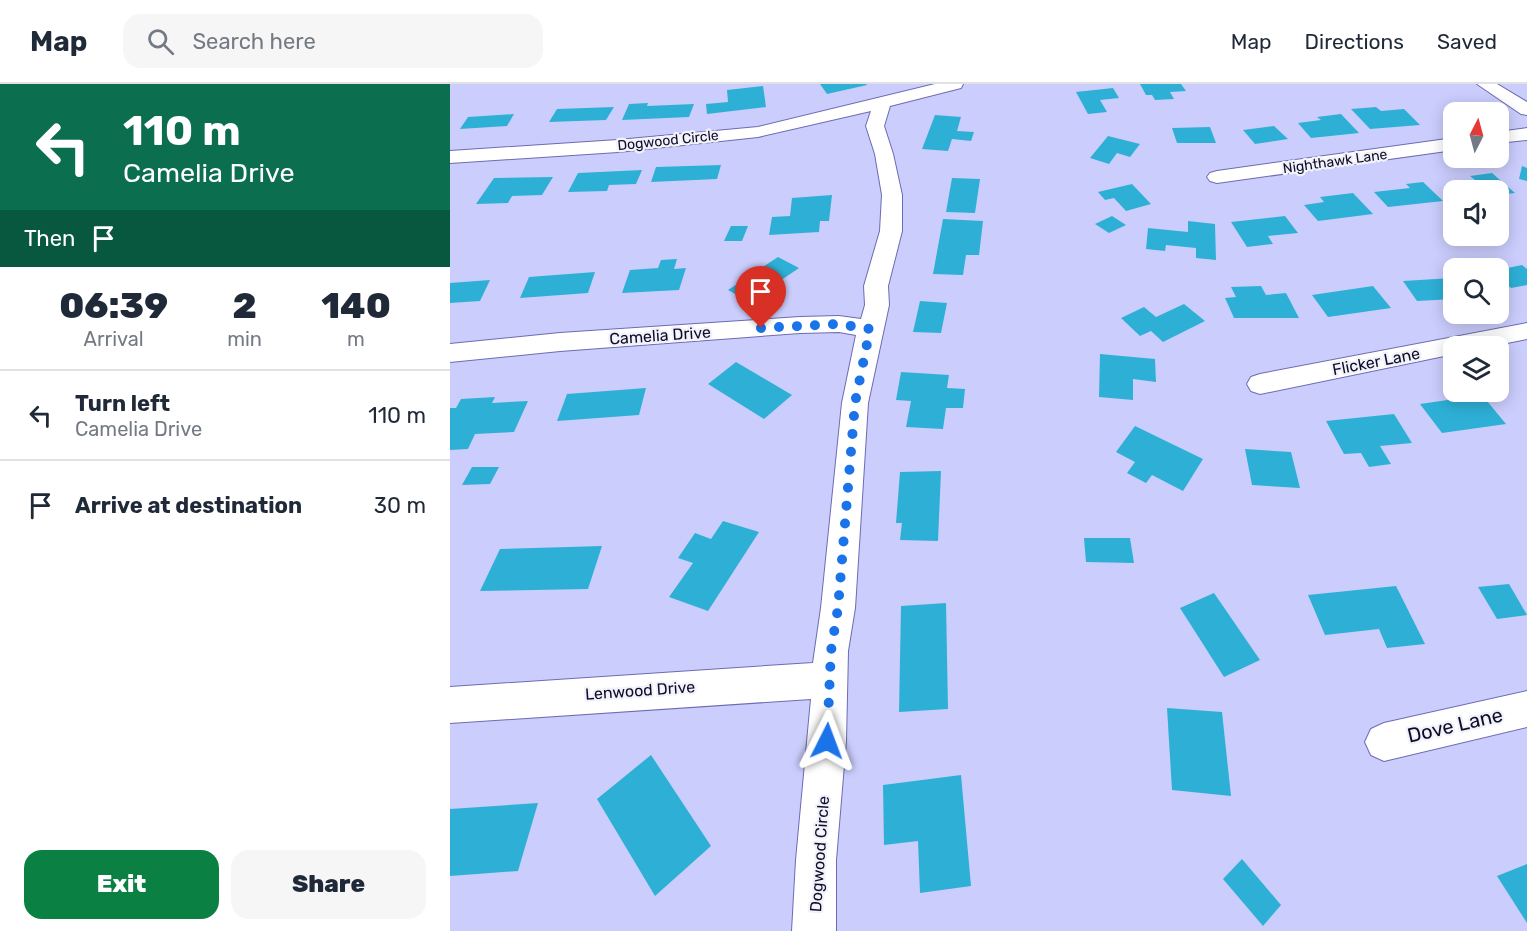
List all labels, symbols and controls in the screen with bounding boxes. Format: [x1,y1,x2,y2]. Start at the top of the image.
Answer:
search box [123,14,543,68]
text: Map [30,25,87,58]
icon: search [144,25,177,58]
text: Search here [192,28,316,55]
text: Map [1231,29,1272,54]
text: Directions [1305,29,1404,54]
text: Saved [1437,29,1497,54]
north arrow [1443,102,1509,168]
map controls [1443,102,1509,402]
text: 110 m [123,106,241,156]
icon: left [24,108,102,186]
street label: Dogwood Circle [617,127,720,154]
street label: Nighthawk Lane [1282,146,1389,177]
text: Camelia Drive [123,157,295,189]
button: sound [1443,180,1509,246]
icon: arrive [87,222,120,255]
text: Then [24,225,75,252]
button: search [1443,258,1509,324]
pin [735,266,786,328]
icon: arrive [744,275,777,308]
text: 06:39 [59,284,168,327]
text: 2 [232,284,257,327]
text: 140 [321,284,391,327]
street label: Camelia Drive [609,322,711,349]
text: Arrival [84,327,144,351]
text: min [227,327,262,351]
text: m [347,327,365,351]
button: layers [1443,336,1509,402]
street label: Flicker Lane [1331,344,1422,379]
text: Turn left [75,390,170,417]
icon: left [24,399,57,432]
text: 110 m [368,402,426,429]
text: Camelia Drive [75,417,202,441]
icon: arrive [24,489,57,522]
text: Arrive at destination [75,492,302,519]
text: 30 m [374,492,426,519]
street label: Lenwood Drive [584,677,696,704]
street label: Dove Lane [1405,702,1505,748]
position arrow [795,709,859,773]
street label: Dogwood Circle [806,795,833,913]
button: Exit [24,850,219,919]
button: Share [231,850,426,919]

